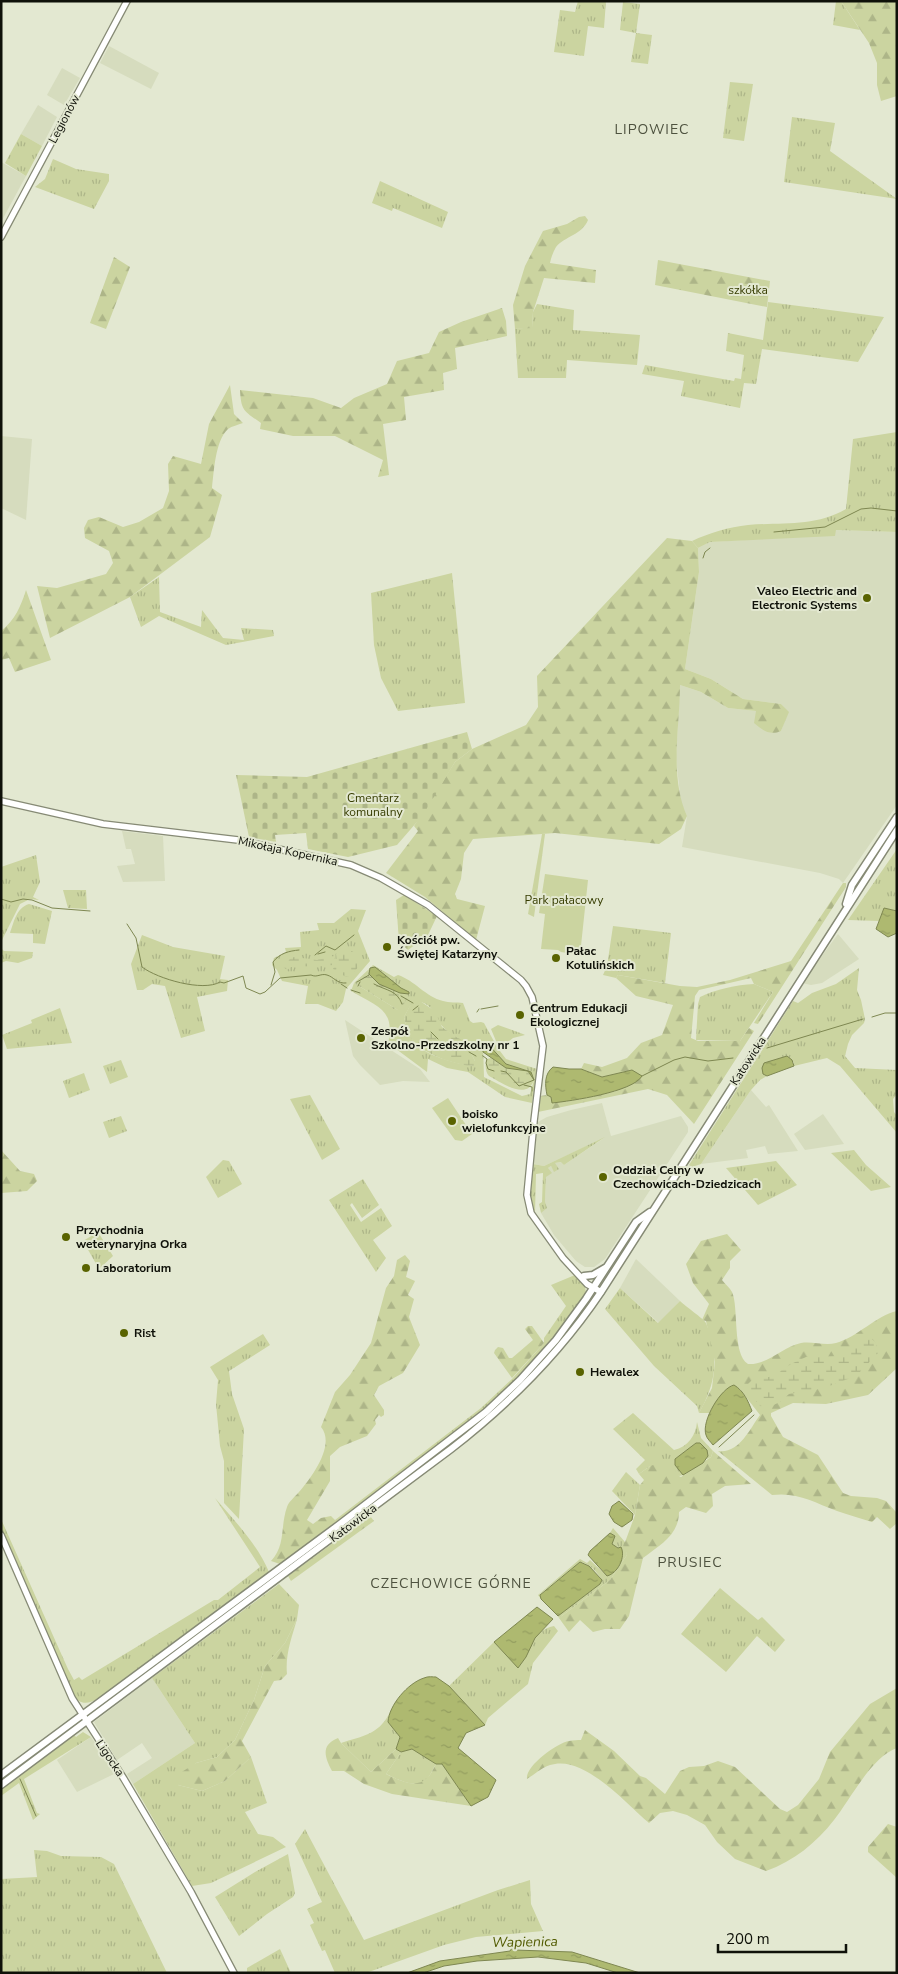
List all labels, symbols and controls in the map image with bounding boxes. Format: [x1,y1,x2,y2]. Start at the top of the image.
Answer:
street label: Legionów [45,92,83,146]
district label: LIPOWIEC [615,120,690,139]
park label: szkółka [728,282,768,298]
place label: Valeo Electric and Electronic Systems [752,583,857,613]
marker: Valeo Electric and Electronic Systems [861,592,873,604]
park label: Cmentarz komunalny [343,790,403,820]
street label: Mikołaja Kopernika [237,833,339,869]
park label: Park pałacowy [525,892,604,908]
place label: Kościół pw. Świętej Katarzyny [397,932,498,962]
marker: Kościół pw. Świętej Katarzyny [381,941,393,953]
place label: Pałac Kotulińskich [566,943,634,973]
marker: Pałac Kotulińskich [550,952,562,964]
place label: Centrum Edukacji Ekologicznej [530,1000,627,1030]
marker: Centrum Edukacji Ekologicznej [514,1009,526,1021]
place label: Zespół Szkolno-Przedszkolny nr 1 [371,1023,520,1053]
marker: Zespół Szkolno-Przedszkolny nr 1 [355,1032,367,1044]
street label: Katowicka [726,1033,770,1089]
place label: boisko wielofunkcyjne [462,1106,546,1136]
marker: boisko wielofunkcyjne [446,1115,458,1127]
place label: Oddział Celny w Czechowicach-Dziedzicach [613,1162,761,1192]
marker: Oddział Celny w Czechowicach-Dziedzicach [597,1171,609,1183]
place label: Przychodnia weterynaryjna Orka [76,1222,187,1252]
marker: Przychodnia weterynaryjna Orka [60,1231,72,1243]
place label: Laboratorium [96,1260,171,1276]
marker: Laboratorium [80,1262,92,1274]
place label: Rist [134,1325,156,1341]
marker: Rist [118,1327,130,1339]
place label: Hewalex [590,1364,640,1380]
marker: Hewalex [574,1366,586,1378]
street label: Katowicka [326,1500,380,1546]
district label: PRUSIEC [657,1553,723,1572]
district label: CZECHOWICE GÓRNE [370,1574,532,1593]
street label: Ligocka [92,1737,128,1779]
scale bar [718,1922,846,1954]
text: 200 m [726,1929,770,1949]
water label: Wapienica [492,1932,558,1952]

